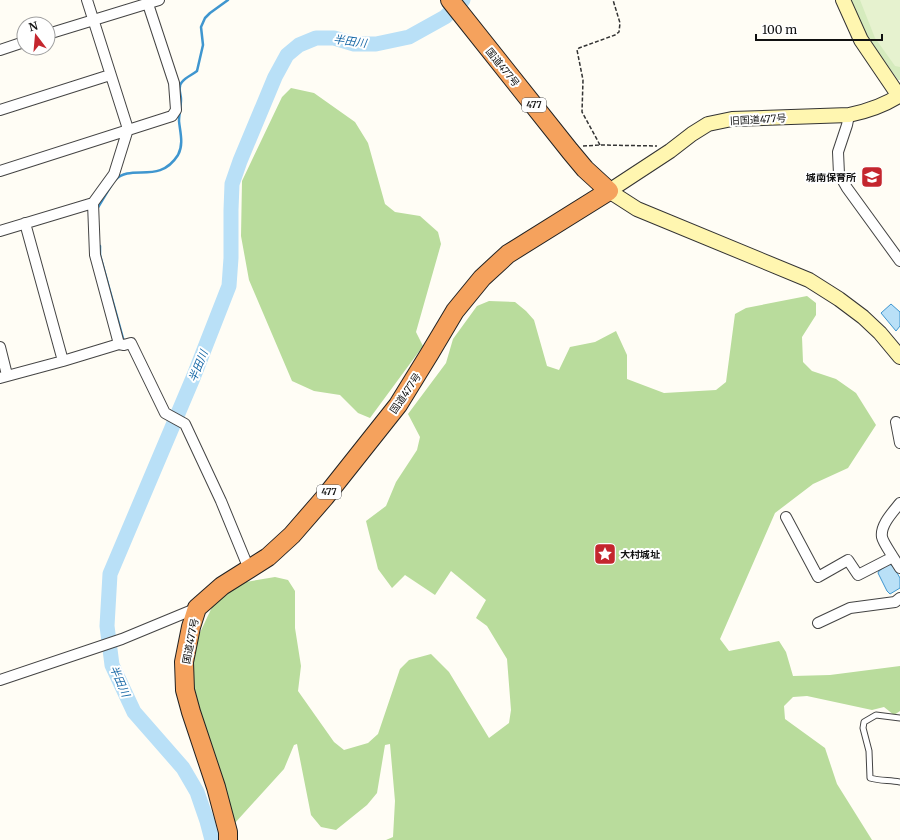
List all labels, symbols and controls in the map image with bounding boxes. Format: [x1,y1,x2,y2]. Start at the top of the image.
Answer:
north arrow [16,16,56,56]
scale bar [756,16,882,42]
text: N [27,18,40,34]
text: 100 m [762,22,797,37]
water label: 半田川 [333,32,368,50]
street label: 国道477号 [483,45,522,89]
road number: 477 [522,98,546,112]
street label: 旧国道477号 [729,112,787,127]
school or university icon: 城南保育所 [859,164,885,190]
place label: 城南保育所 [806,171,856,184]
water label: 半田川 [185,347,211,384]
street label: 国道477号 [387,370,424,416]
road number: 477 [317,485,341,499]
place icon: 大村城址 [592,541,618,567]
place label: 大村城址 [620,548,660,561]
street label: 国道477号 [180,617,201,665]
water label: 半田川 [107,663,134,700]

